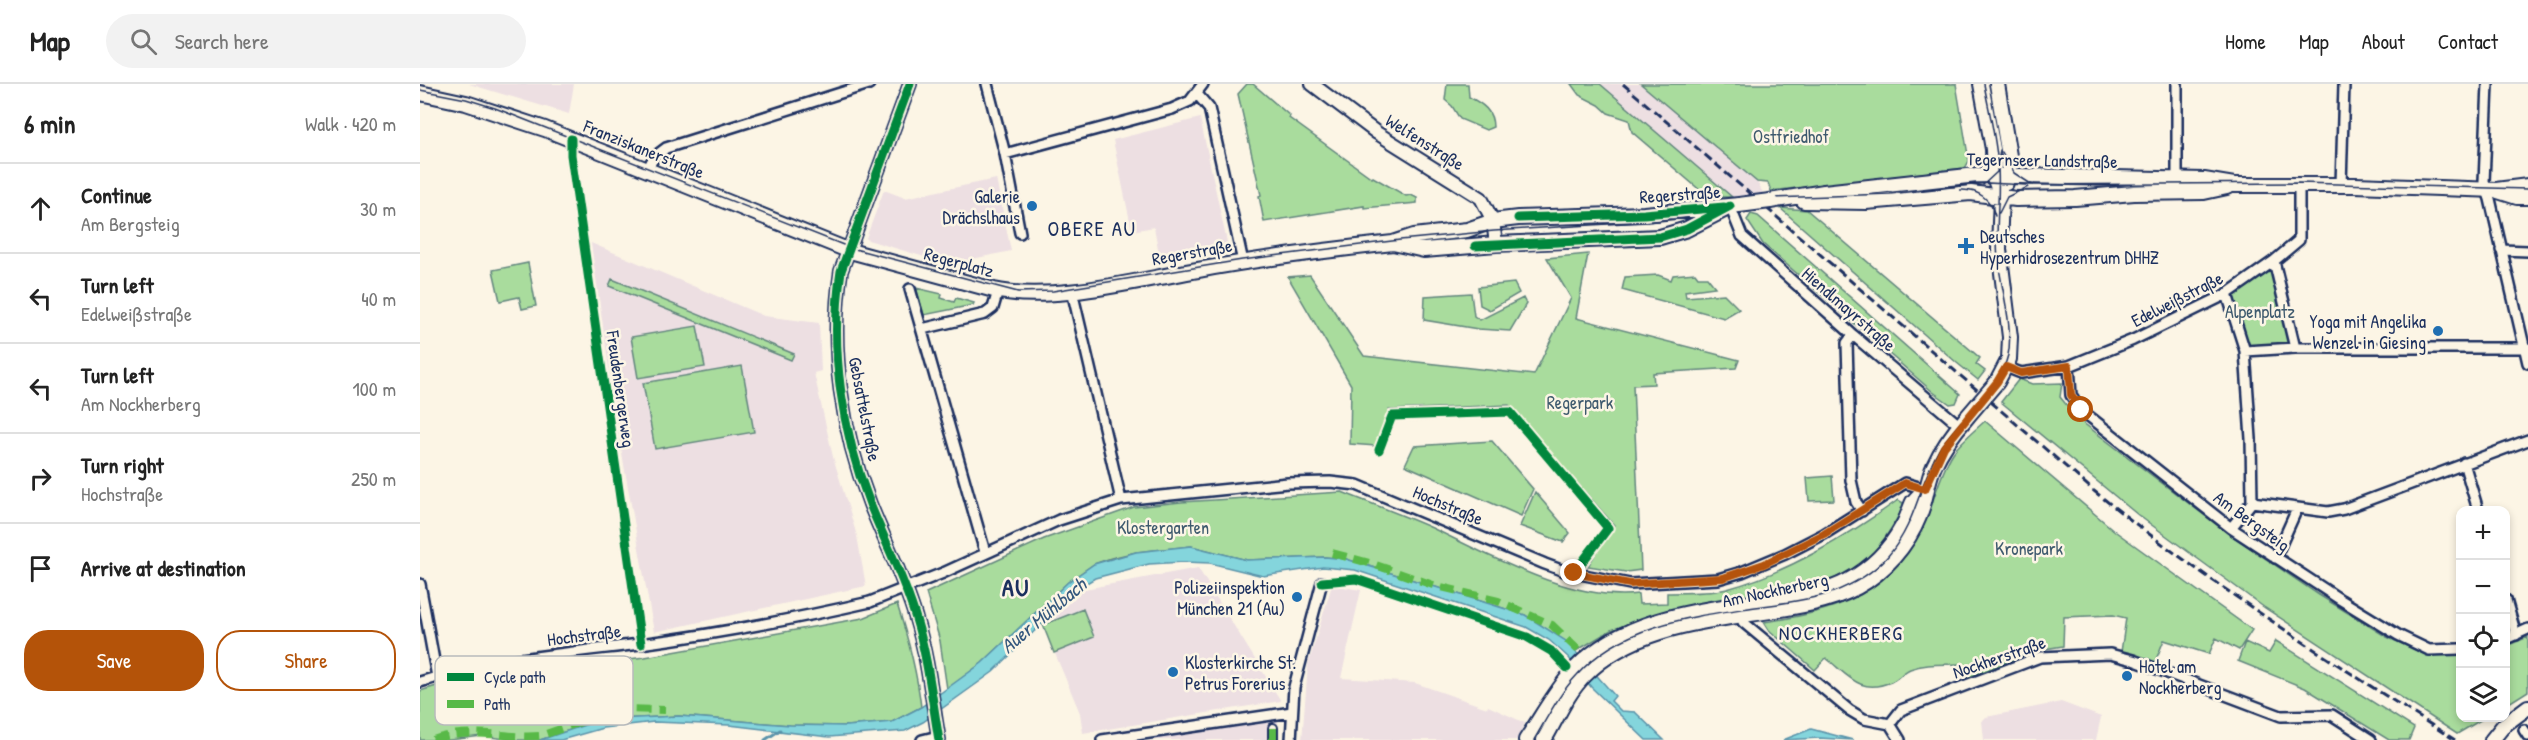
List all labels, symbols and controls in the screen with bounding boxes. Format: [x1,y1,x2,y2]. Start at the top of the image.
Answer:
search box [106,14,526,68]
text: Map [30,22,70,60]
icon: search [127,25,160,58]
text: Search here [175,26,269,56]
text: Home [2225,27,2266,56]
text: Map [2299,27,2329,56]
text: About [2362,27,2405,56]
text: Contact [2438,27,2498,56]
text: 6 min [24,106,76,141]
street label: Welfenstraße [1381,108,1469,176]
text: Walk · 420 m [305,110,396,137]
street label: Franziskanerstraße [579,113,708,185]
park label: Ostfriedhof [1753,124,1830,149]
street label: Tegernseer Landstraße [1966,146,2118,174]
street label: Regerstraße [1639,179,1721,209]
text: Continue [81,180,152,210]
place label: Galerie Drächslhaus [942,184,1020,230]
icon: ahead [24,192,57,225]
text: 30 m [360,195,396,222]
marker: Galerie Drächslhaus [1025,199,1039,213]
text: Am Bergsteig [81,210,180,237]
district label: OBERE AU [1047,214,1137,243]
place label: Deutsches Hyperhidrosezentrum DHHZ [1980,224,2159,270]
street label: Regerstraße [1150,233,1234,271]
marker: Deutsches Hyperhidrosezentrum DHHZ [1957,237,1975,255]
street label: Regerplatz [922,241,997,283]
street label: Hiendlmayrstraße [1797,261,1901,357]
street label: Edelweißstraße [2127,265,2227,333]
text: Turn left [81,270,154,300]
icon: left [24,282,57,315]
text: 40 m [361,285,396,312]
park label: Alpenplatz [2225,299,2295,324]
text: Edelweißstraße [81,300,192,327]
place label: Yoga mit Angelika Wenzel in Giesing [2310,309,2426,355]
marker: Yoga mit Angelika Wenzel in Giesing [2431,324,2445,338]
street label: Freudenbergerweg [600,328,642,449]
street label: Gebsattelstraße [843,355,887,463]
text: Turn left [81,360,154,390]
icon: left [24,372,57,405]
text: 100 m [353,375,396,402]
text: Am Nockherberg [81,390,201,417]
park label: Regerpark [1547,390,1614,415]
route start [2067,396,2093,422]
text: Turn right [81,450,164,480]
icon: right [24,462,57,495]
text: 250 m [351,465,396,492]
street label: Hochstraße [1409,479,1487,531]
text: Hochstraße [81,480,163,507]
street label: Am Bergsteig [2209,485,2295,557]
map controls [2456,506,2510,722]
button: + [2456,506,2510,560]
park label: Klostergarten [1117,515,1209,540]
park label: Kronepark [1995,536,2064,561]
icon: arrive [24,552,57,585]
text: Arrive at destination [81,553,246,583]
route end [1560,559,1586,585]
button: − [2456,560,2510,614]
street label: Am Nockherberg [1720,567,1830,613]
water label: Auer Mühlbach [995,570,1093,659]
district label: AU [1002,571,1030,603]
place label: Polizeiinspektion München 21 (Au) [1174,575,1285,621]
marker: Polizeiinspektion München 21 (Au) [1290,590,1304,604]
button: locate [2456,614,2510,668]
street label: Hochstraße [546,618,622,652]
district label: NOCKHERBERG [1779,619,1903,646]
street label: Nockherstraße [1949,629,2049,685]
button: Save [24,630,204,691]
button: Share [216,630,396,691]
place label: Klosterkirche St. Petrus Forerius [1185,650,1296,696]
place label: Hotel am Nockherberg [2139,654,2221,700]
legend [435,656,633,725]
marker: Klosterkirche St. Petrus Forerius [1166,665,1180,679]
text: Cycle path [484,666,546,688]
button: layers [2456,668,2510,722]
marker: Hotel am Nockherberg [2120,669,2134,683]
text: Path [484,693,510,715]

